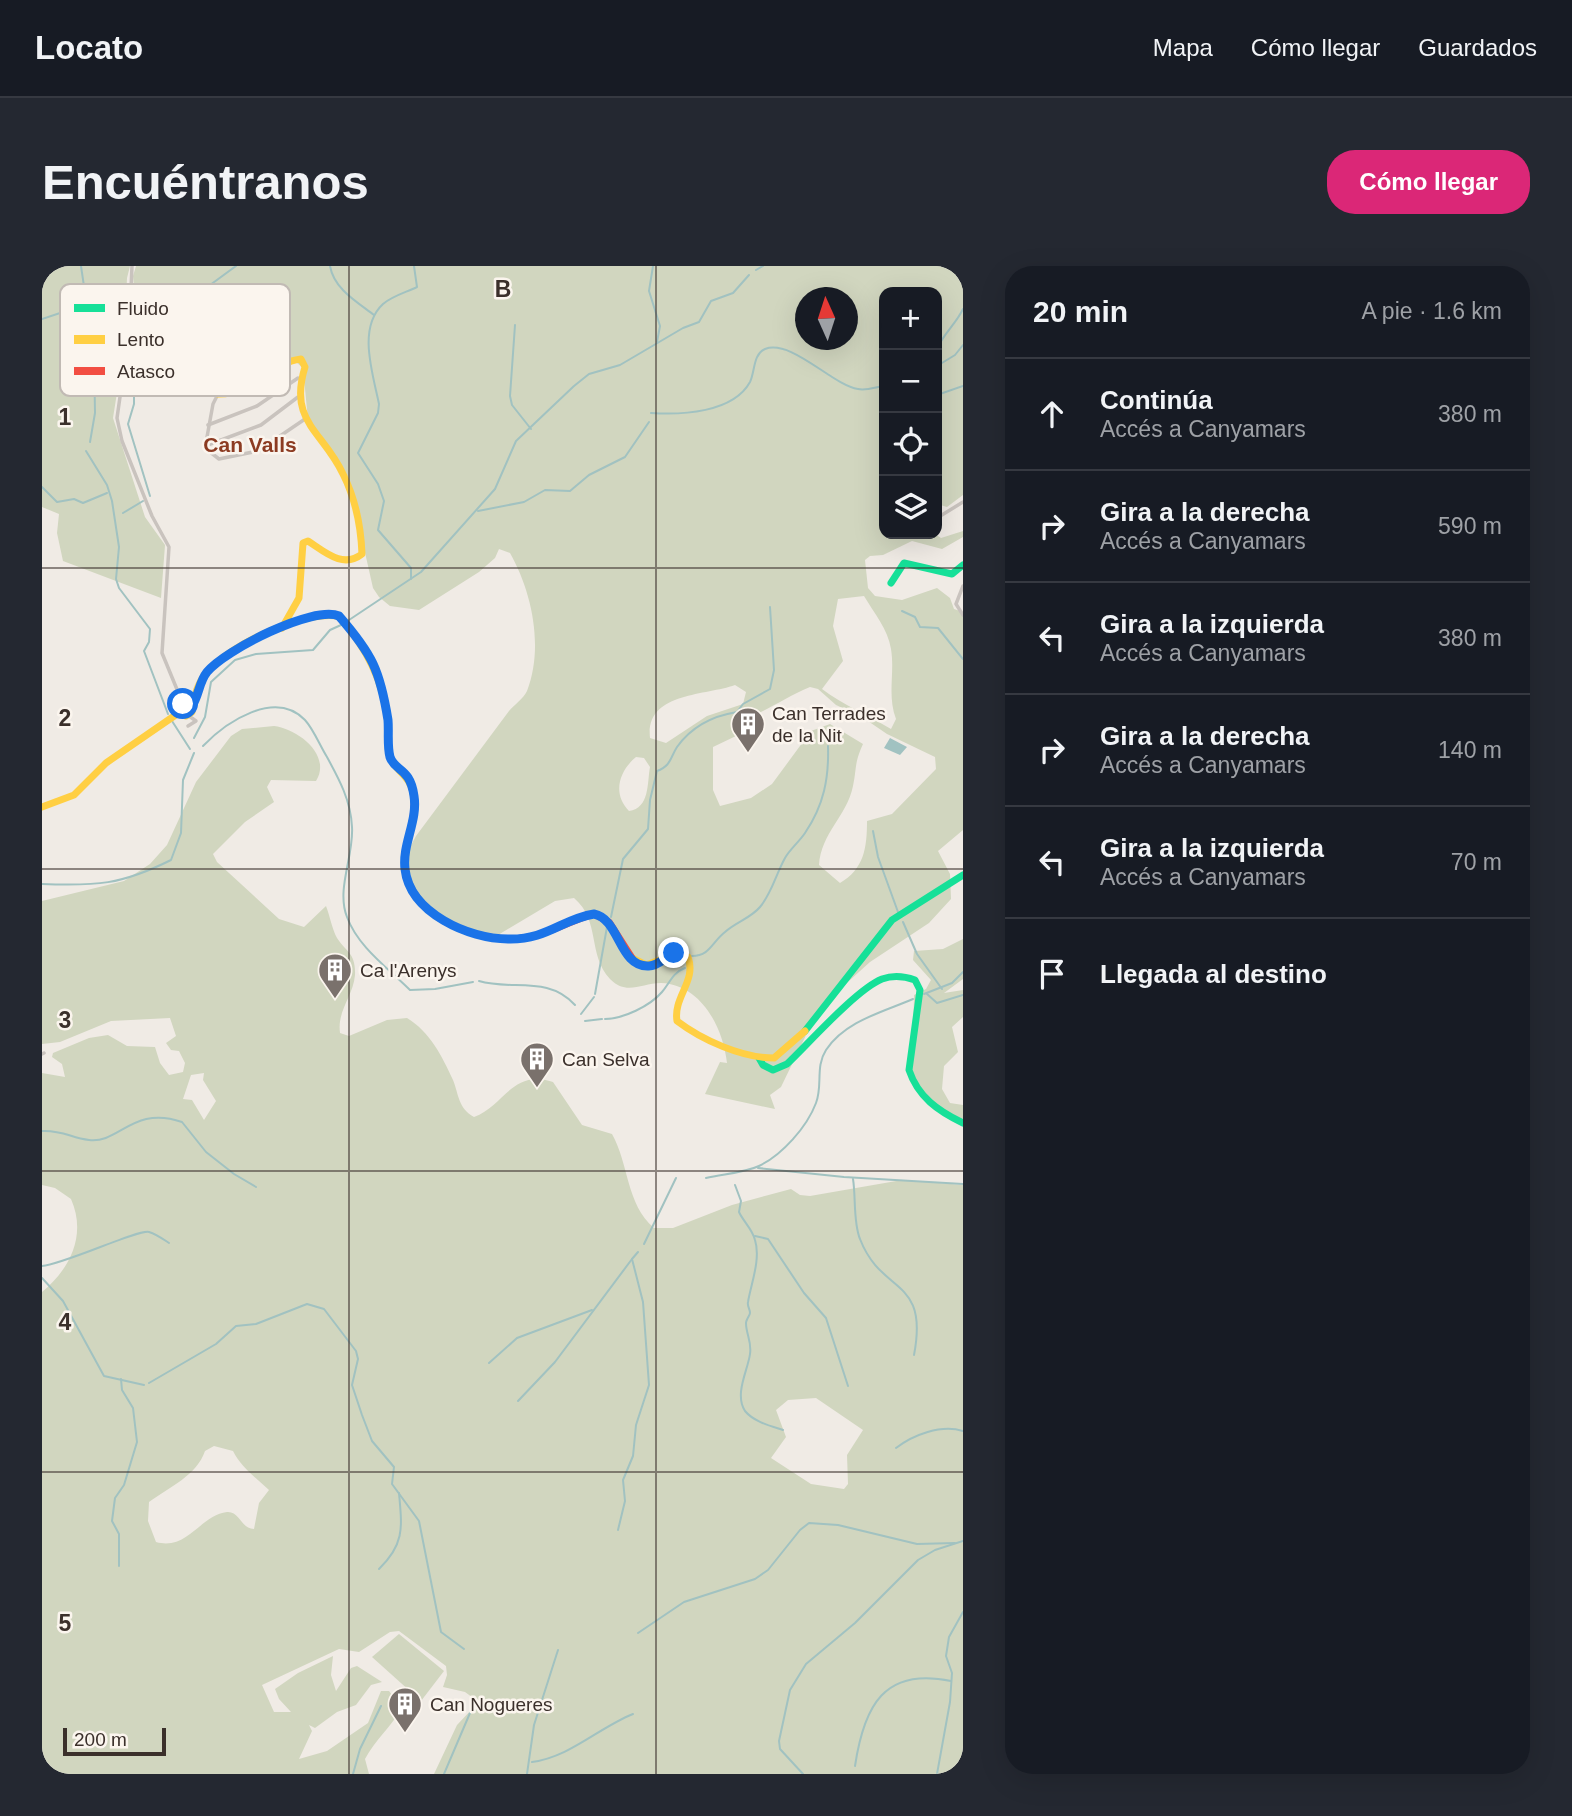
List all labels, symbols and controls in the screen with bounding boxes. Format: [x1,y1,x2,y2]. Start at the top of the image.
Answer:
text: Locato [35,29,143,66]
text: Mapa [1153,34,1213,61]
text: Cómo llegar [1251,34,1380,61]
text: Guardados [1418,34,1537,61]
button: Cómo llegar [1327,150,1530,214]
text: Encuéntranos [42,155,369,209]
text: B [495,276,511,302]
legend [60,284,290,396]
north arrow [795,287,858,350]
map controls [879,287,942,539]
button: + [879,287,942,350]
text: 20 min [1033,295,1128,328]
text: Fluido [117,298,169,319]
text: A pie · 1.6 km [1361,298,1502,324]
text: Lento [117,329,165,350]
button: − [879,350,942,413]
text: Atasco [117,361,175,382]
text: Continúa [1100,385,1213,415]
icon: ahead [1033,395,1071,433]
text: 380 m [1438,401,1502,427]
text: 1 [59,404,72,430]
button: locate [879,413,942,476]
text: Accés a Canyamars [1100,416,1306,442]
district label: Can Valls [203,433,297,456]
button: layers [879,476,942,539]
text: Gira a la derecha [1100,497,1310,527]
icon: right [1033,507,1071,545]
text: 590 m [1438,513,1502,539]
text: Accés a Canyamars [1100,528,1306,554]
text: Gira a la izquierda [1100,609,1324,639]
icon: left [1033,619,1071,657]
text: 380 m [1438,625,1502,651]
text: Accés a Canyamars [1100,640,1306,666]
route start [167,688,198,719]
place label: Can Terrades de la Nit [772,703,886,746]
text: 2 [59,705,71,731]
building icon: Can Terrades de la Nit [729,705,767,754]
text: Gira a la derecha [1100,721,1310,751]
icon: right [1033,731,1071,769]
text: 140 m [1438,737,1502,763]
text: Accés a Canyamars [1100,752,1306,778]
text: Gira a la izquierda [1100,833,1324,863]
icon: left [1033,843,1071,881]
text: 70 m [1451,849,1502,875]
text: Accés a Canyamars [1100,864,1306,890]
route end [658,937,689,968]
building icon: Ca l'Arenys [316,951,354,1000]
icon: arrive [1033,955,1071,993]
text: Llegada al destino [1100,959,1327,989]
place label: Ca l'Arenys [360,960,457,981]
text: 3 [59,1007,71,1033]
building icon: Can Selva [518,1040,556,1089]
place label: Can Selva [562,1049,650,1070]
text: 4 [59,1309,72,1335]
text: 5 [59,1610,72,1636]
building icon: Can Nogueres [386,1685,424,1734]
place label: Can Nogueres [430,1694,553,1715]
scale bar [63,1725,166,1757]
text: 200 m [74,1729,127,1750]

